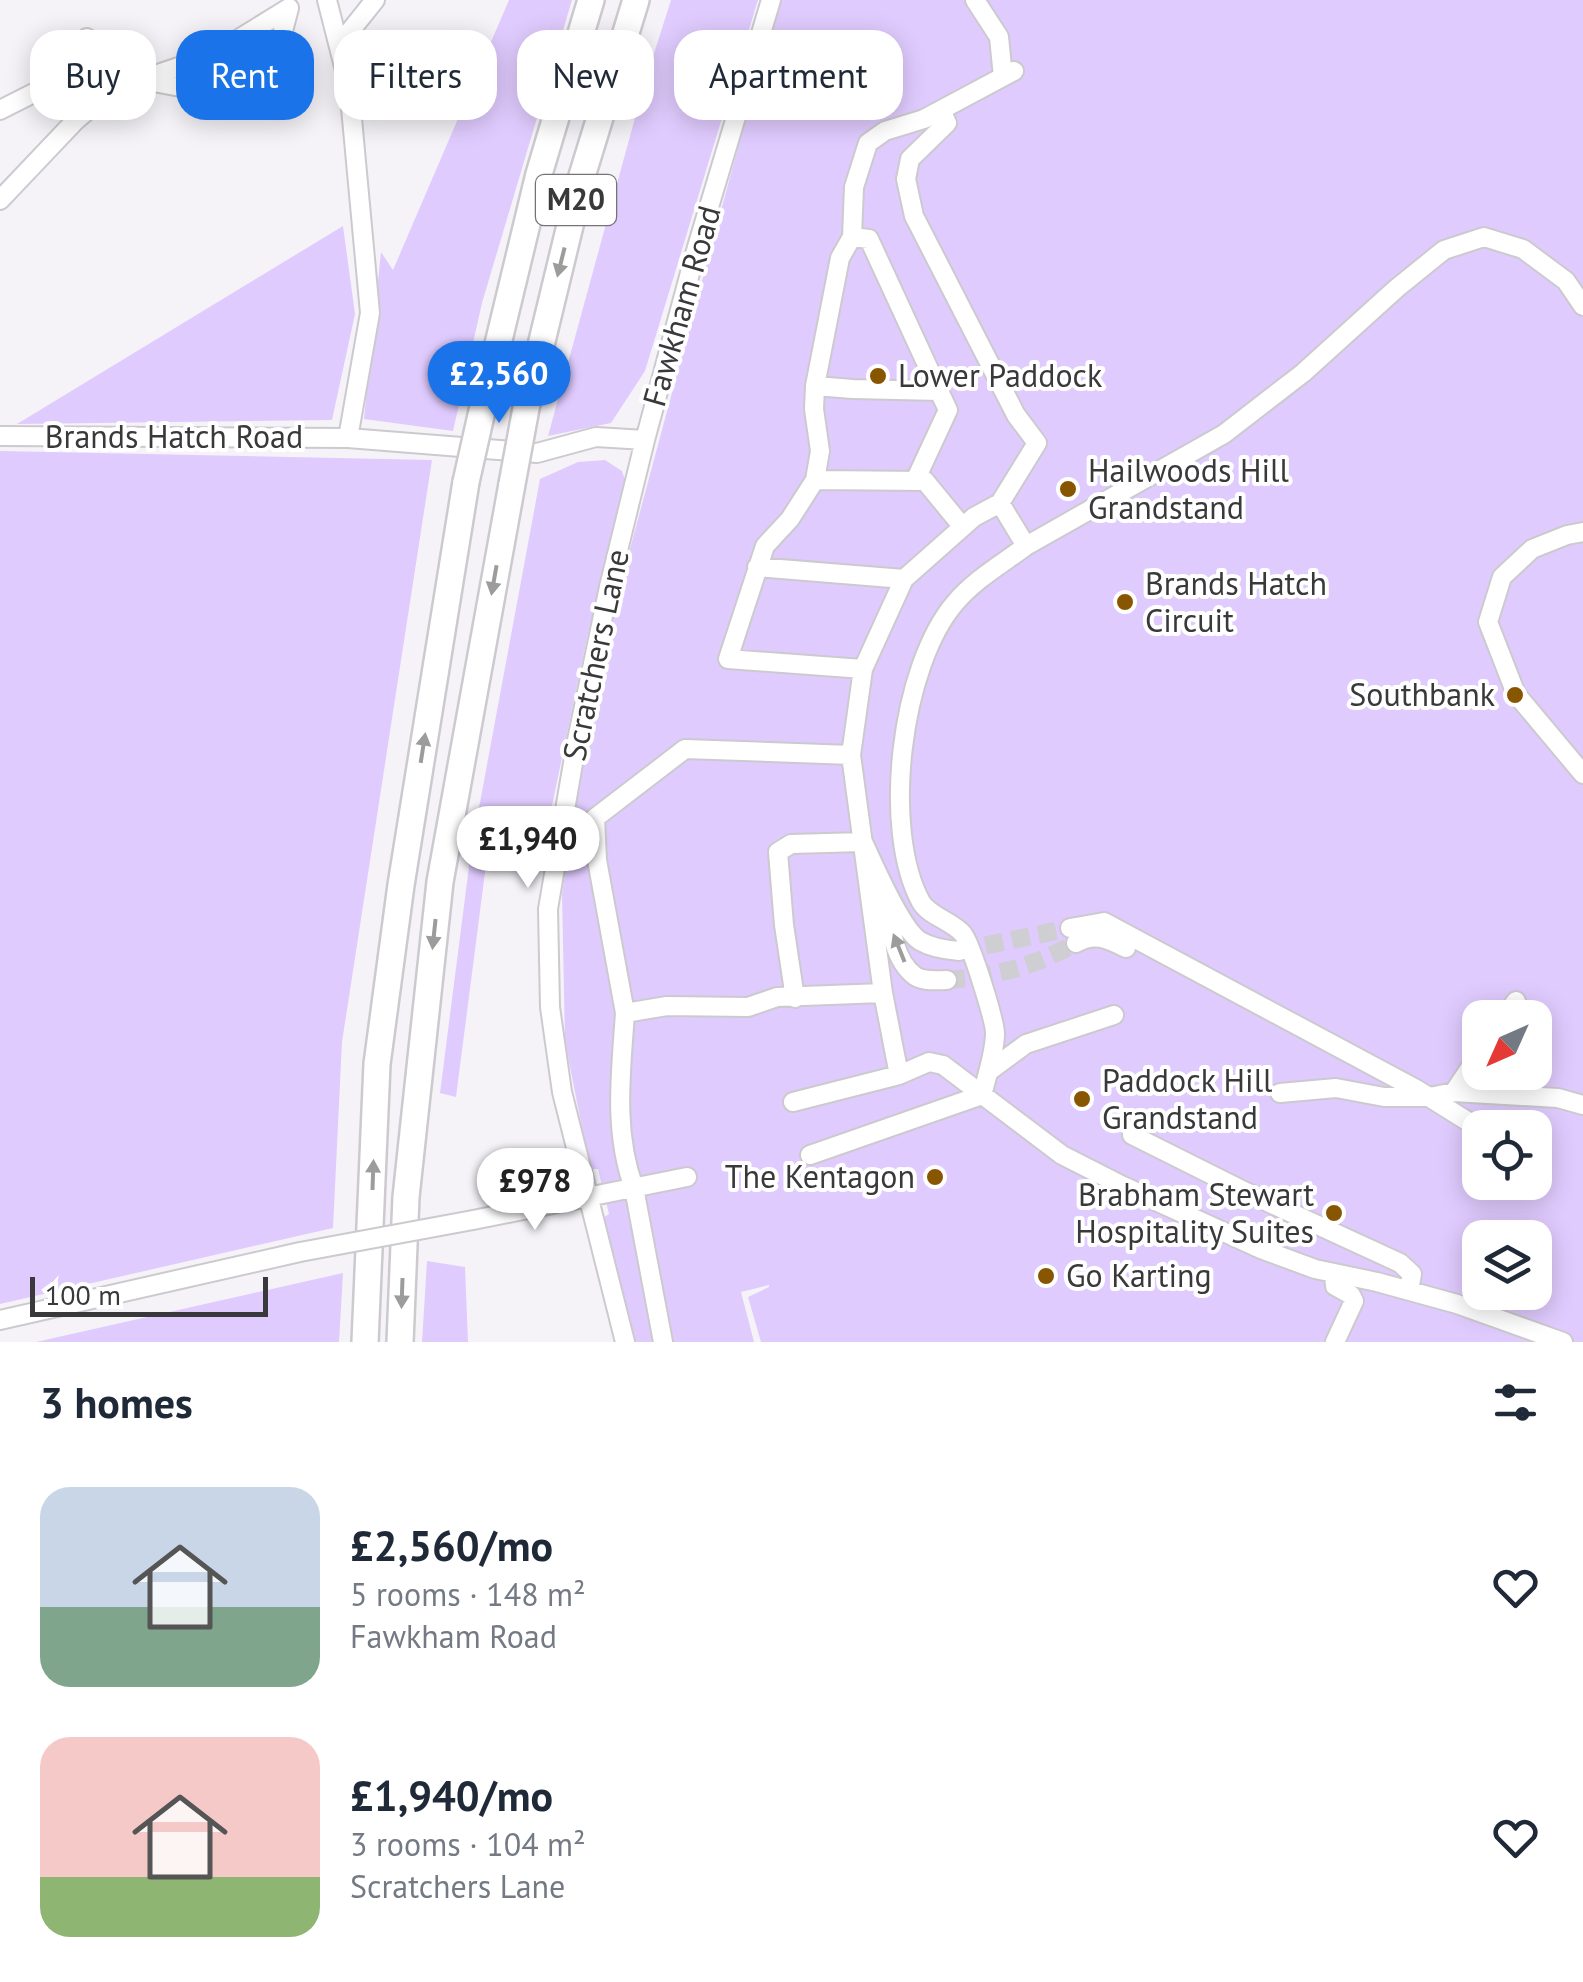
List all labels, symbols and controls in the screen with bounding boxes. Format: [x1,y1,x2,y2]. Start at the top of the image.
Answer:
chip: Buy [30,30,156,120]
chip: Rent [176,30,314,120]
chip: Filters [334,30,497,120]
chip: New [517,30,654,120]
chip: Apartment [674,30,903,120]
road number: M20 [536,175,616,225]
street label: Fawkham Road [632,200,730,411]
one-way arrow [553,247,568,278]
pin: £2,560 [418,341,580,426]
text: £2,560 [450,352,548,394]
place label: Lower Paddock [898,354,1103,396]
marker: Lower Paddock [867,365,889,387]
street label: Brands Hatch Road [45,415,303,457]
place label: Hailwoods Hill Grandstand [1088,449,1289,528]
marker: Hailwoods Hill Grandstand [1057,478,1079,500]
street label: Scratchers Lane [552,545,638,764]
place label: Brands Hatch Circuit [1145,562,1327,641]
one-way arrow [486,564,502,595]
marker: Brands Hatch Circuit [1114,591,1136,613]
place label: Southbank [1349,673,1496,715]
marker: Southbank [1504,684,1526,706]
one-way arrow [416,732,431,763]
pin: £1,940 [447,806,609,891]
text: £1,940 [479,817,577,859]
one-way arrow [426,919,442,951]
one-way arrow [890,933,906,963]
north arrow [1462,1000,1552,1090]
map controls [1462,1000,1552,1310]
place label: Paddock Hill Grandstand [1102,1059,1273,1138]
marker: Paddock Hill Grandstand [1071,1088,1093,1110]
button: locate [1462,1110,1552,1200]
pin: £978 [476,1148,594,1233]
place label: The Kentagon [725,1155,915,1197]
one-way arrow [365,1158,381,1190]
text: £978 [499,1159,571,1201]
marker: The Kentagon [924,1166,946,1188]
place label: Brabham Stewart Hospitality Suites [1075,1173,1314,1252]
marker: Brabham Stewart Hospitality Suites [1323,1202,1345,1224]
button: layers [1462,1220,1552,1310]
place label: Go Karting [1066,1254,1212,1296]
marker: Go Karting [1035,1265,1057,1287]
scale bar [30,1272,268,1316]
text: 100 m [45,1276,121,1313]
one-way arrow [394,1277,410,1309]
text: 3 homes [40,1375,193,1430]
icon: filters [1488,1375,1543,1430]
text: £2,560/mo [350,1518,553,1573]
icon: home [120,1527,240,1647]
icon: heart [1488,1560,1543,1615]
text: 5 rooms · 148 m² [350,1573,586,1615]
text: Fawkham Road [350,1615,557,1657]
text: £1,940/mo [350,1768,553,1823]
icon: home [120,1777,240,1897]
icon: heart [1488,1810,1543,1865]
text: 3 rooms · 104 m² [350,1823,586,1865]
text: Scratchers Lane [350,1865,565,1907]

